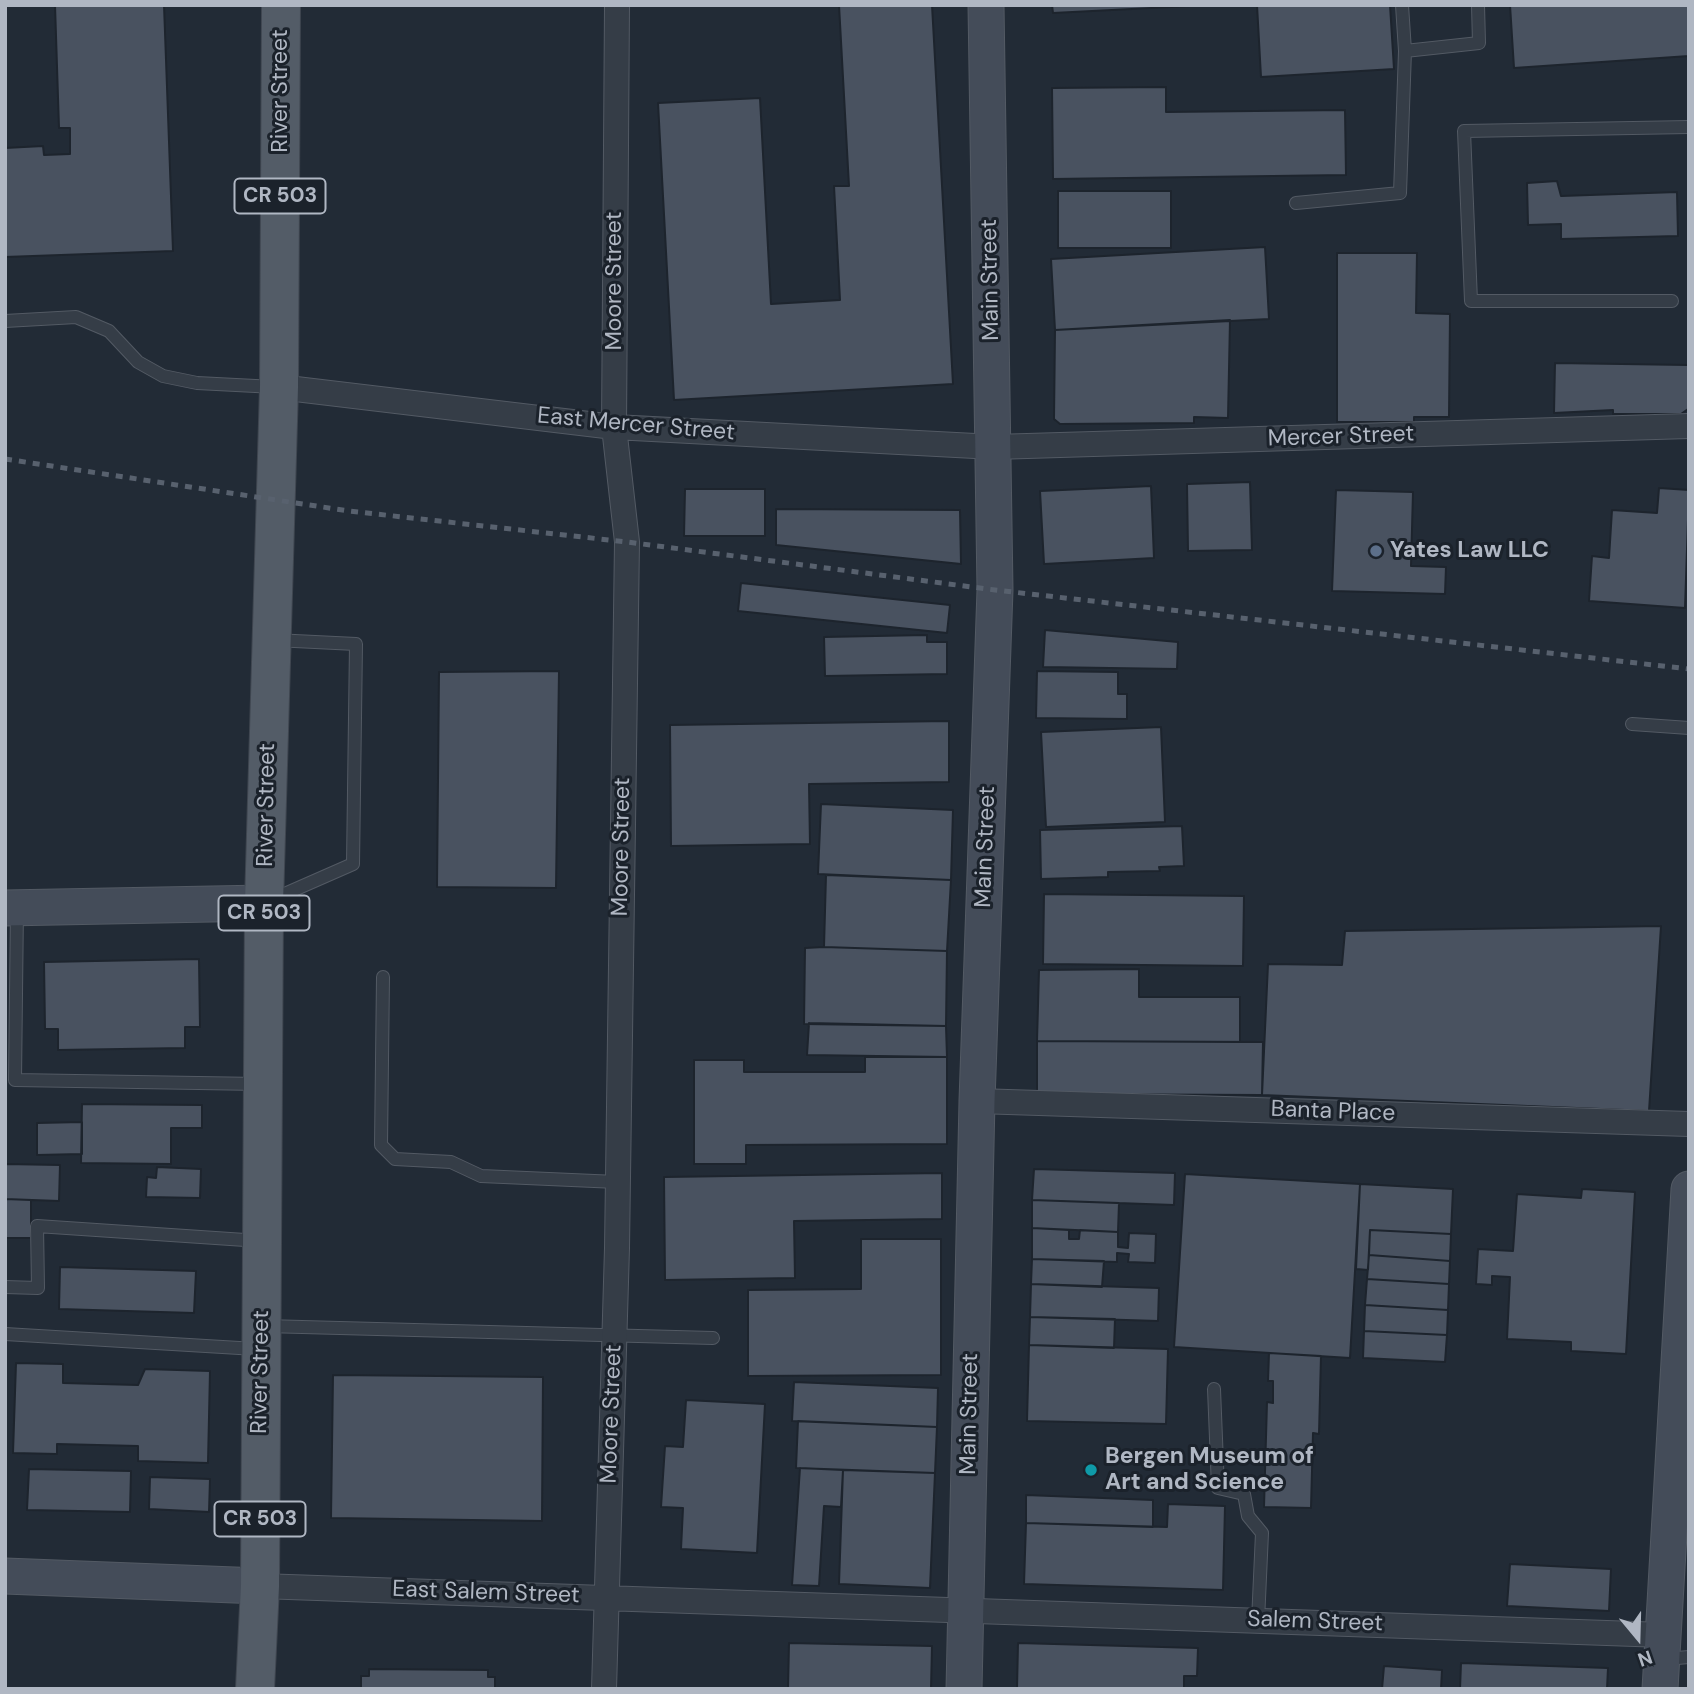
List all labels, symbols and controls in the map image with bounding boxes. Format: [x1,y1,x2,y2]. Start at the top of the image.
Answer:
street label: River Street [267,29,295,153]
road number: CR 503 [234,178,326,214]
street label: Moore Street [601,211,629,351]
street label: Main Street [976,219,1006,341]
street label: East Mercer Street [536,403,736,447]
street label: Mercer Street [1267,421,1415,453]
place label: Yates Law LLC [1390,537,1549,565]
marker: Yates Law LLC [1368,543,1384,559]
street label: River Street [252,743,282,867]
street label: Moore Street [607,777,637,917]
street label: Main Street [970,786,1002,908]
road number: CR 503 [218,895,310,930]
street label: Banta Place [1270,1096,1396,1128]
street label: River Street [246,1310,276,1434]
street label: Moore Street [596,1344,628,1484]
street label: Main Street [955,1353,985,1475]
place label: Bergen Museum of Art and Science [1105,1443,1314,1497]
marker: Bergen Museum of Art and Science [1083,1462,1099,1478]
road number: CR 503 [215,1502,306,1536]
street label: East Salem Street [392,1576,580,1610]
north arrow [1603,1603,1673,1673]
street label: Salem Street [1247,1606,1383,1638]
text: N [1634,1644,1656,1672]

